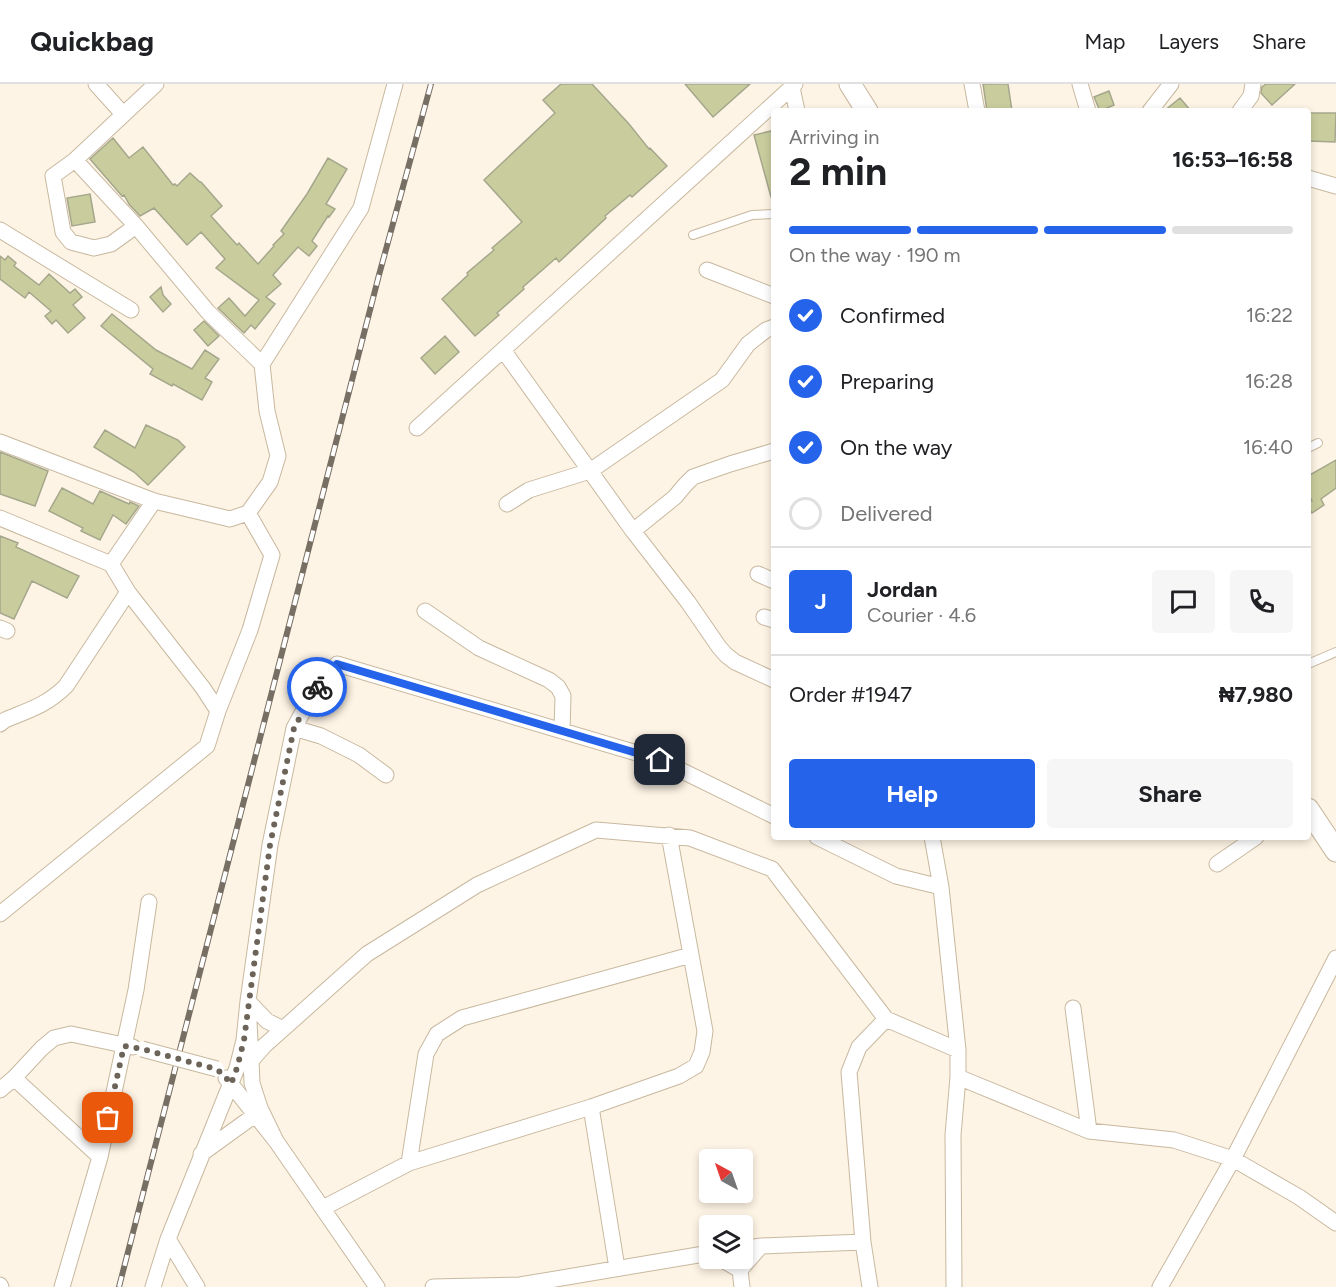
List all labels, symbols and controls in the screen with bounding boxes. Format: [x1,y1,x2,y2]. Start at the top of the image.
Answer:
text: Quickbag [30,24,154,58]
text: Map [1085,29,1125,54]
text: Layers [1158,29,1219,54]
text: Share [1252,29,1306,54]
text: Arriving in [789,125,879,149]
text: 16:53–16:58 [1172,146,1293,173]
text: 2 min [789,148,887,195]
text: On the way · 190 m [789,243,961,267]
icon: check [789,299,822,332]
text: Confirmed [840,302,945,329]
text: 16:22 [1246,303,1293,327]
icon: check [789,365,822,398]
text: Preparing [840,368,934,395]
text: 16:28 [1245,369,1293,393]
icon: check [789,431,822,464]
text: On the way [840,434,952,461]
text: 16:40 [1243,435,1293,459]
text: Delivered [840,500,933,527]
button: chat [1152,570,1215,633]
button: phone [1230,570,1293,633]
text: Jordan [867,576,938,603]
text: J [814,588,827,615]
text: Courier · 4.6 [867,603,976,627]
courier [287,657,347,717]
icon: bike [301,671,334,704]
text: Order #1947 [789,681,912,708]
text: ₦7,980 [1219,681,1293,708]
pin [634,734,685,785]
icon: home [643,743,676,776]
button: Help [789,759,1035,828]
button: Share [1047,759,1293,828]
pin [82,1092,133,1143]
icon: bag [91,1101,124,1134]
north arrow [699,1149,753,1203]
map controls [699,1149,753,1269]
button: layers [699,1215,753,1269]

